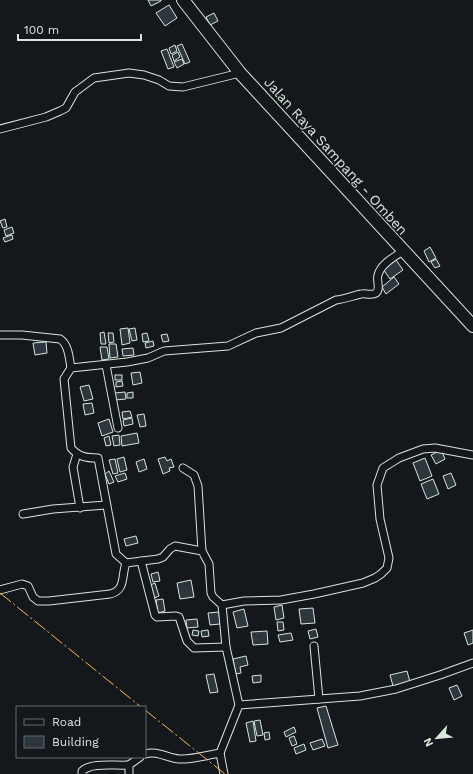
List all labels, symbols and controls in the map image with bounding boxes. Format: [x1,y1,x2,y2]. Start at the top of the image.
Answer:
scale bar [18,16,141,42]
text: 100 m [24,23,59,37]
street label: Jalan Raya Sampang - Omben [261,74,411,238]
legend [16,706,146,758]
text: Road [52,715,81,729]
north arrow [417,718,457,758]
text: Building [52,735,99,749]
text: N [421,736,436,749]

